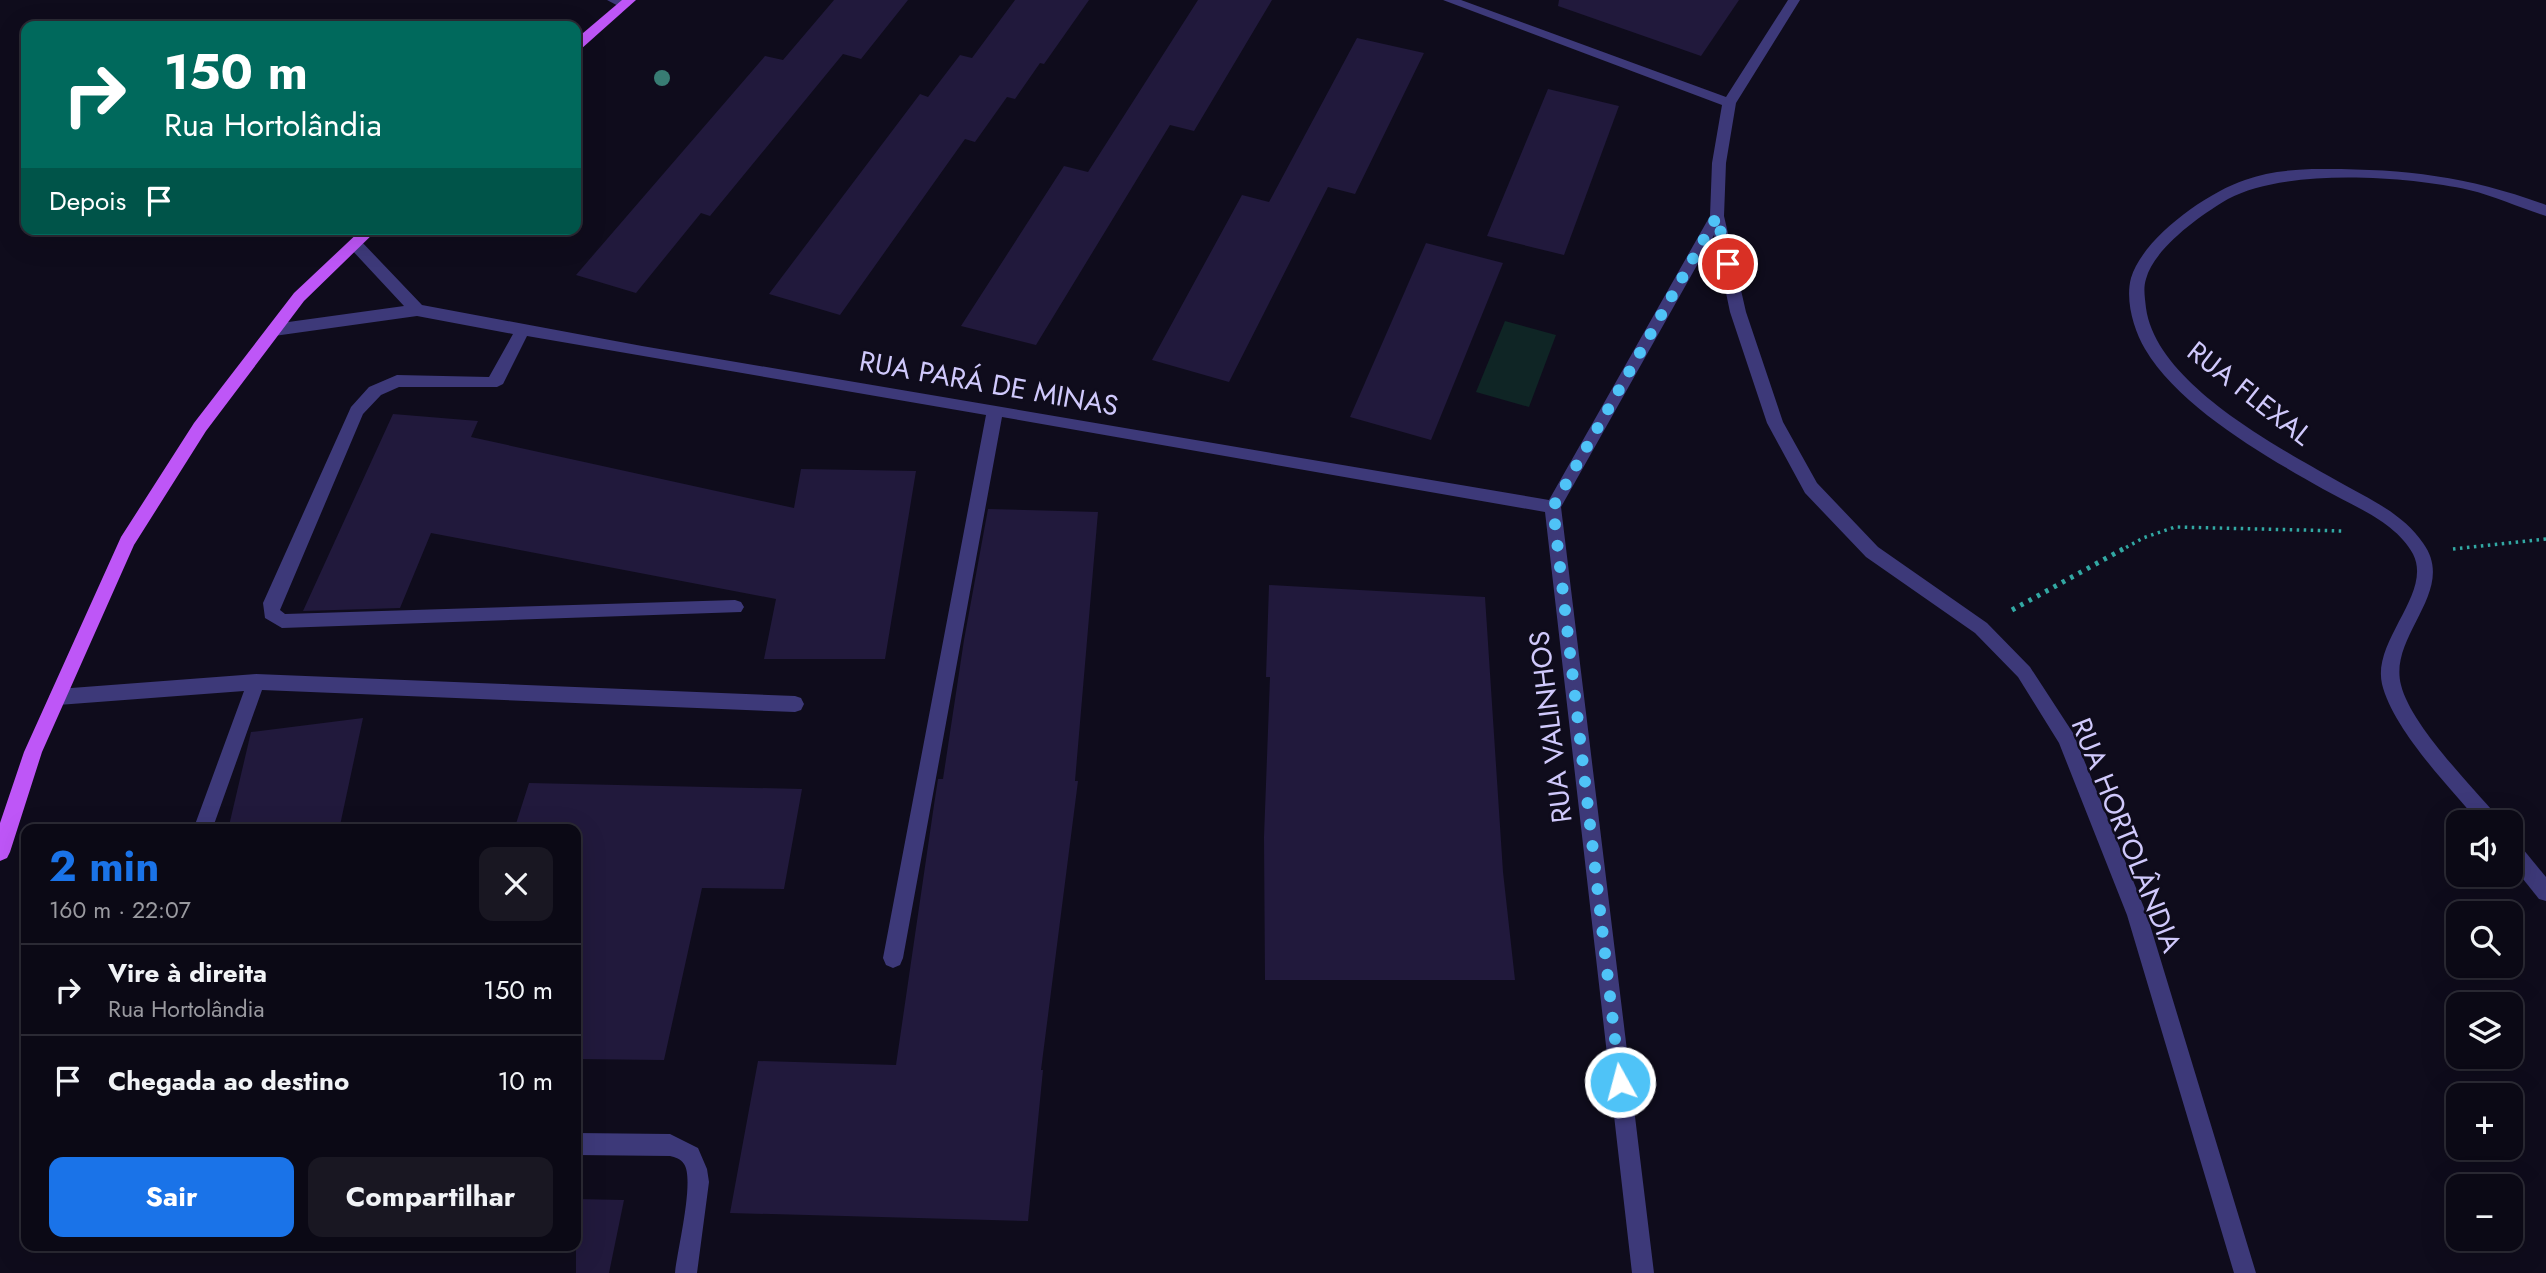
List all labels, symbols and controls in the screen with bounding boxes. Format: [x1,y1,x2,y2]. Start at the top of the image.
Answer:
text: 150 m [164,37,308,107]
icon: right [49,49,140,140]
text: Rua Hortolândia [164,102,382,148]
text: Depois [49,182,126,220]
icon: arrive [140,182,178,220]
pin [1698,234,1758,294]
icon: arrive [1709,245,1747,283]
street label: RUA FLEXAL [2178,331,2321,456]
street label: RUA PARÁ DE MINAS [856,341,1122,426]
street label: RUA VALINHOS [1518,629,1583,825]
street label: RUA HORTOLÂNDIA [2061,712,2192,959]
map controls [2446,810,2523,1251]
button: sound [2446,810,2523,887]
text: 2 min [49,836,159,897]
button: close [479,847,553,921]
text: 160 m · 22:07 [49,893,191,927]
button: search [2446,901,2523,978]
text: Vire à direita [108,954,267,992]
icon: right [49,971,87,1009]
text: 150 m [483,971,553,1009]
text: Rua Hortolândia [108,992,265,1026]
button: layers [2446,992,2523,1069]
position arrow [1583,1045,1657,1119]
icon: arrive [49,1062,87,1100]
text: Chegada ao destino [108,1062,349,1100]
text: 10 m [498,1062,553,1100]
button: + [2446,1083,2523,1160]
button: Sair [49,1157,294,1237]
button: Compartilhar [308,1157,553,1237]
button: − [2446,1174,2523,1251]

